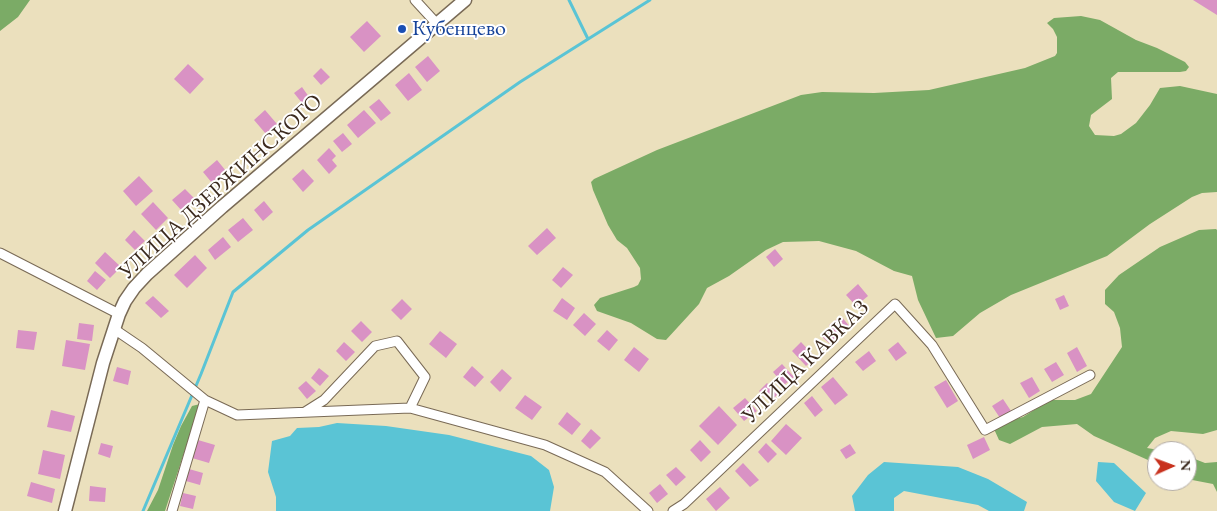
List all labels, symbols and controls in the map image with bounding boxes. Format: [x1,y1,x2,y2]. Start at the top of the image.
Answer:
place label: Кубенцево [412,16,506,42]
marker: Кубенцево [396,23,408,35]
street label: УЛИЦА ДЗЕРЖИНСКОГО [114,89,328,285]
street label: УЛИЦА КАВКАЗ [737,295,875,429]
north arrow [1147,441,1197,491]
text: N [1177,460,1195,471]

